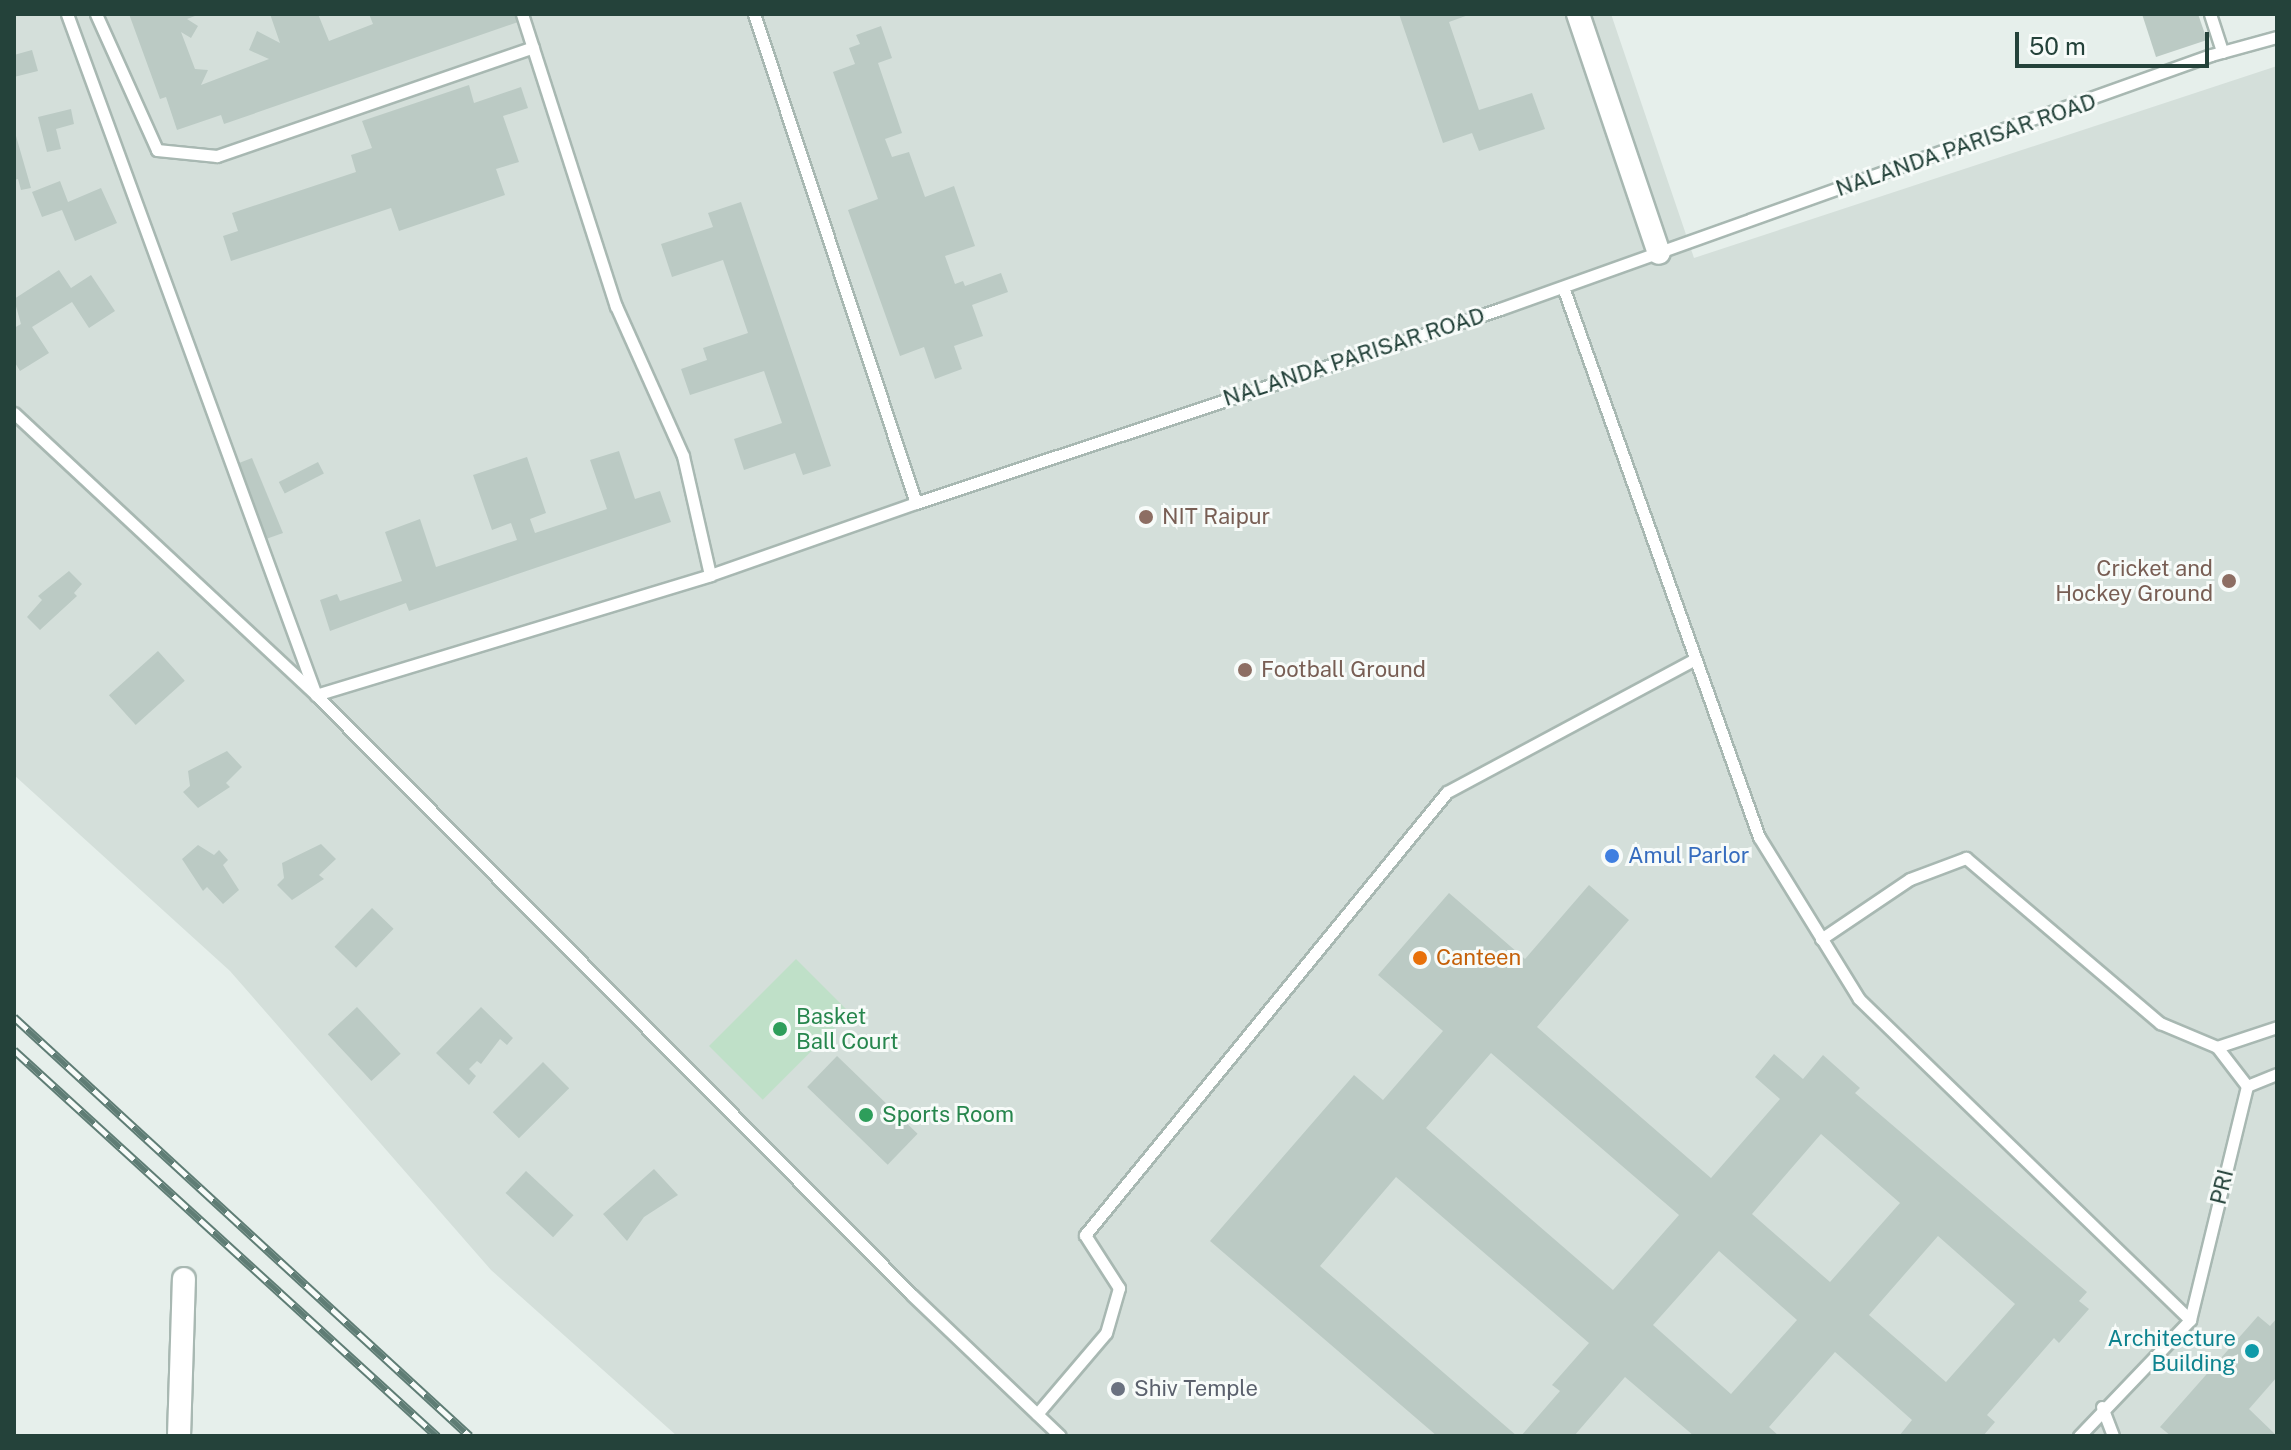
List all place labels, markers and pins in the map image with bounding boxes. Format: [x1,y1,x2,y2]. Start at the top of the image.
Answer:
place label: NIT Raipur [1162,504,1270,530]
marker: NIT Raipur [1137,508,1155,526]
place label: Cricket and Hockey Ground [2055,555,2213,606]
marker: Cricket and Hockey Ground [2220,572,2238,590]
place label: Football Ground [1261,657,1426,683]
marker: Football Ground [1236,661,1254,679]
place label: Amul Parlor [1628,843,1749,869]
marker: Amul Parlor [1603,847,1621,865]
place label: Canteen [1436,945,1521,971]
marker: Canteen [1411,949,1429,967]
place label: Basket Ball Court [796,1003,899,1054]
marker: Basket Ball Court [771,1020,789,1038]
place label: Sports Room [882,1102,1014,1128]
marker: Sports Room [857,1106,875,1124]
place label: Architecture Building [2108,1325,2236,1376]
marker: Architecture Building [2243,1342,2261,1360]
place label: Shiv Temple [1134,1376,1258,1402]
marker: Shiv Temple [1109,1380,1127,1398]

